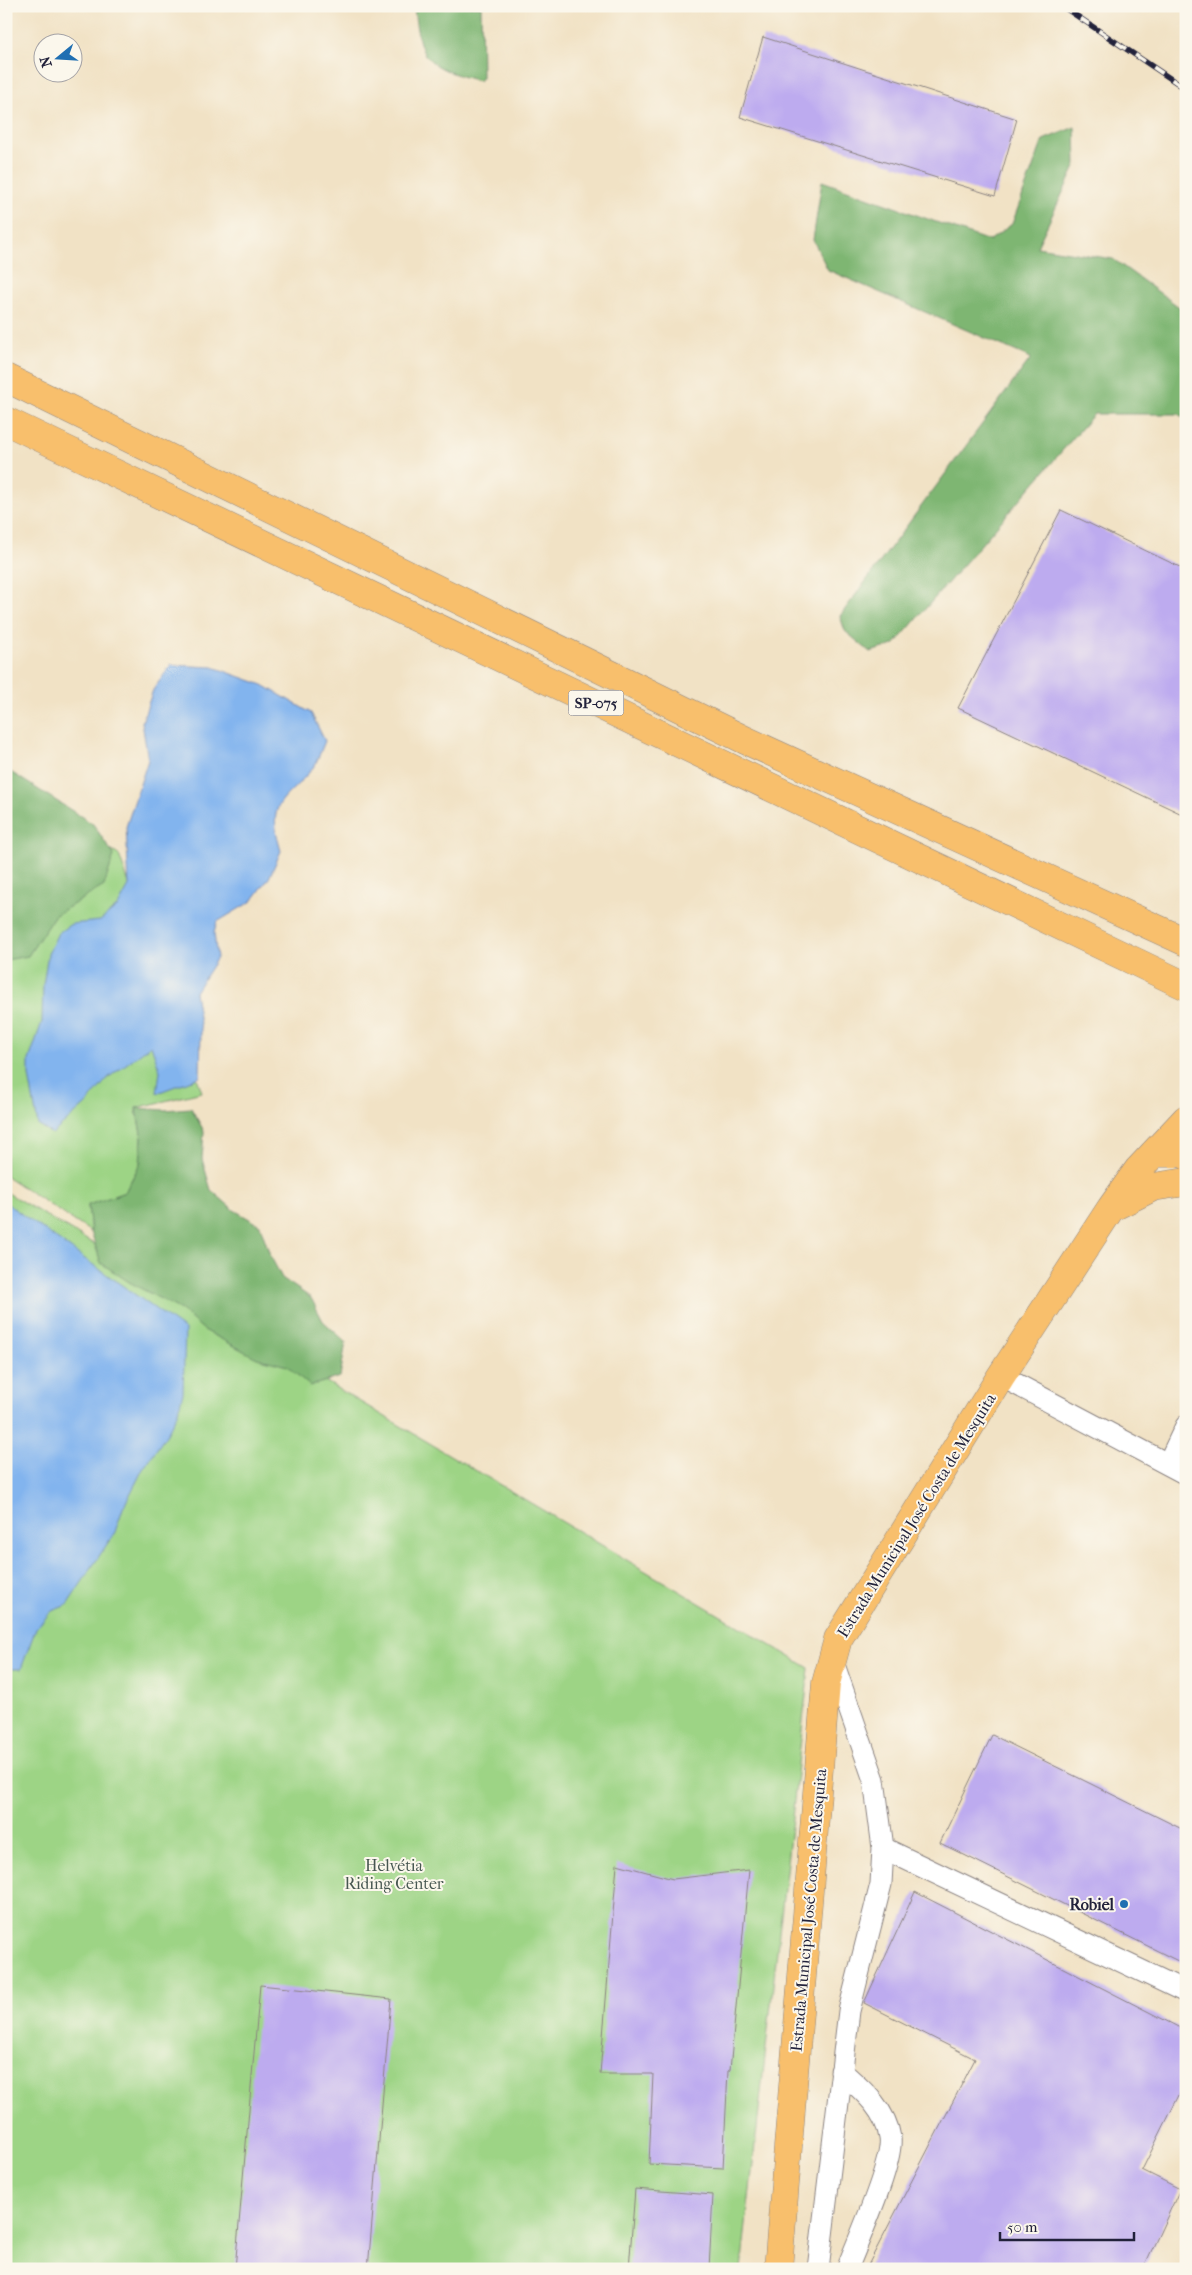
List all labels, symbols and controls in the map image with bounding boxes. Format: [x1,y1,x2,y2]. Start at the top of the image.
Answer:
north arrow [32,32,82,82]
text: N [36,54,56,70]
road number: SP-075 [568,690,624,716]
street label: Estrada Municipal José Costa de Mesquita [833,1389,1000,1641]
street label: Estrada Municipal José Costa de Mesquita [787,1767,830,2052]
park label: Helvétia Riding Center [344,1856,444,1893]
place label: Robiel [1069,1895,1115,1914]
marker: Robiel [1118,1898,1130,1910]
scale bar [1000,2210,1133,2242]
text: 50 m [1007,2218,1038,2236]

